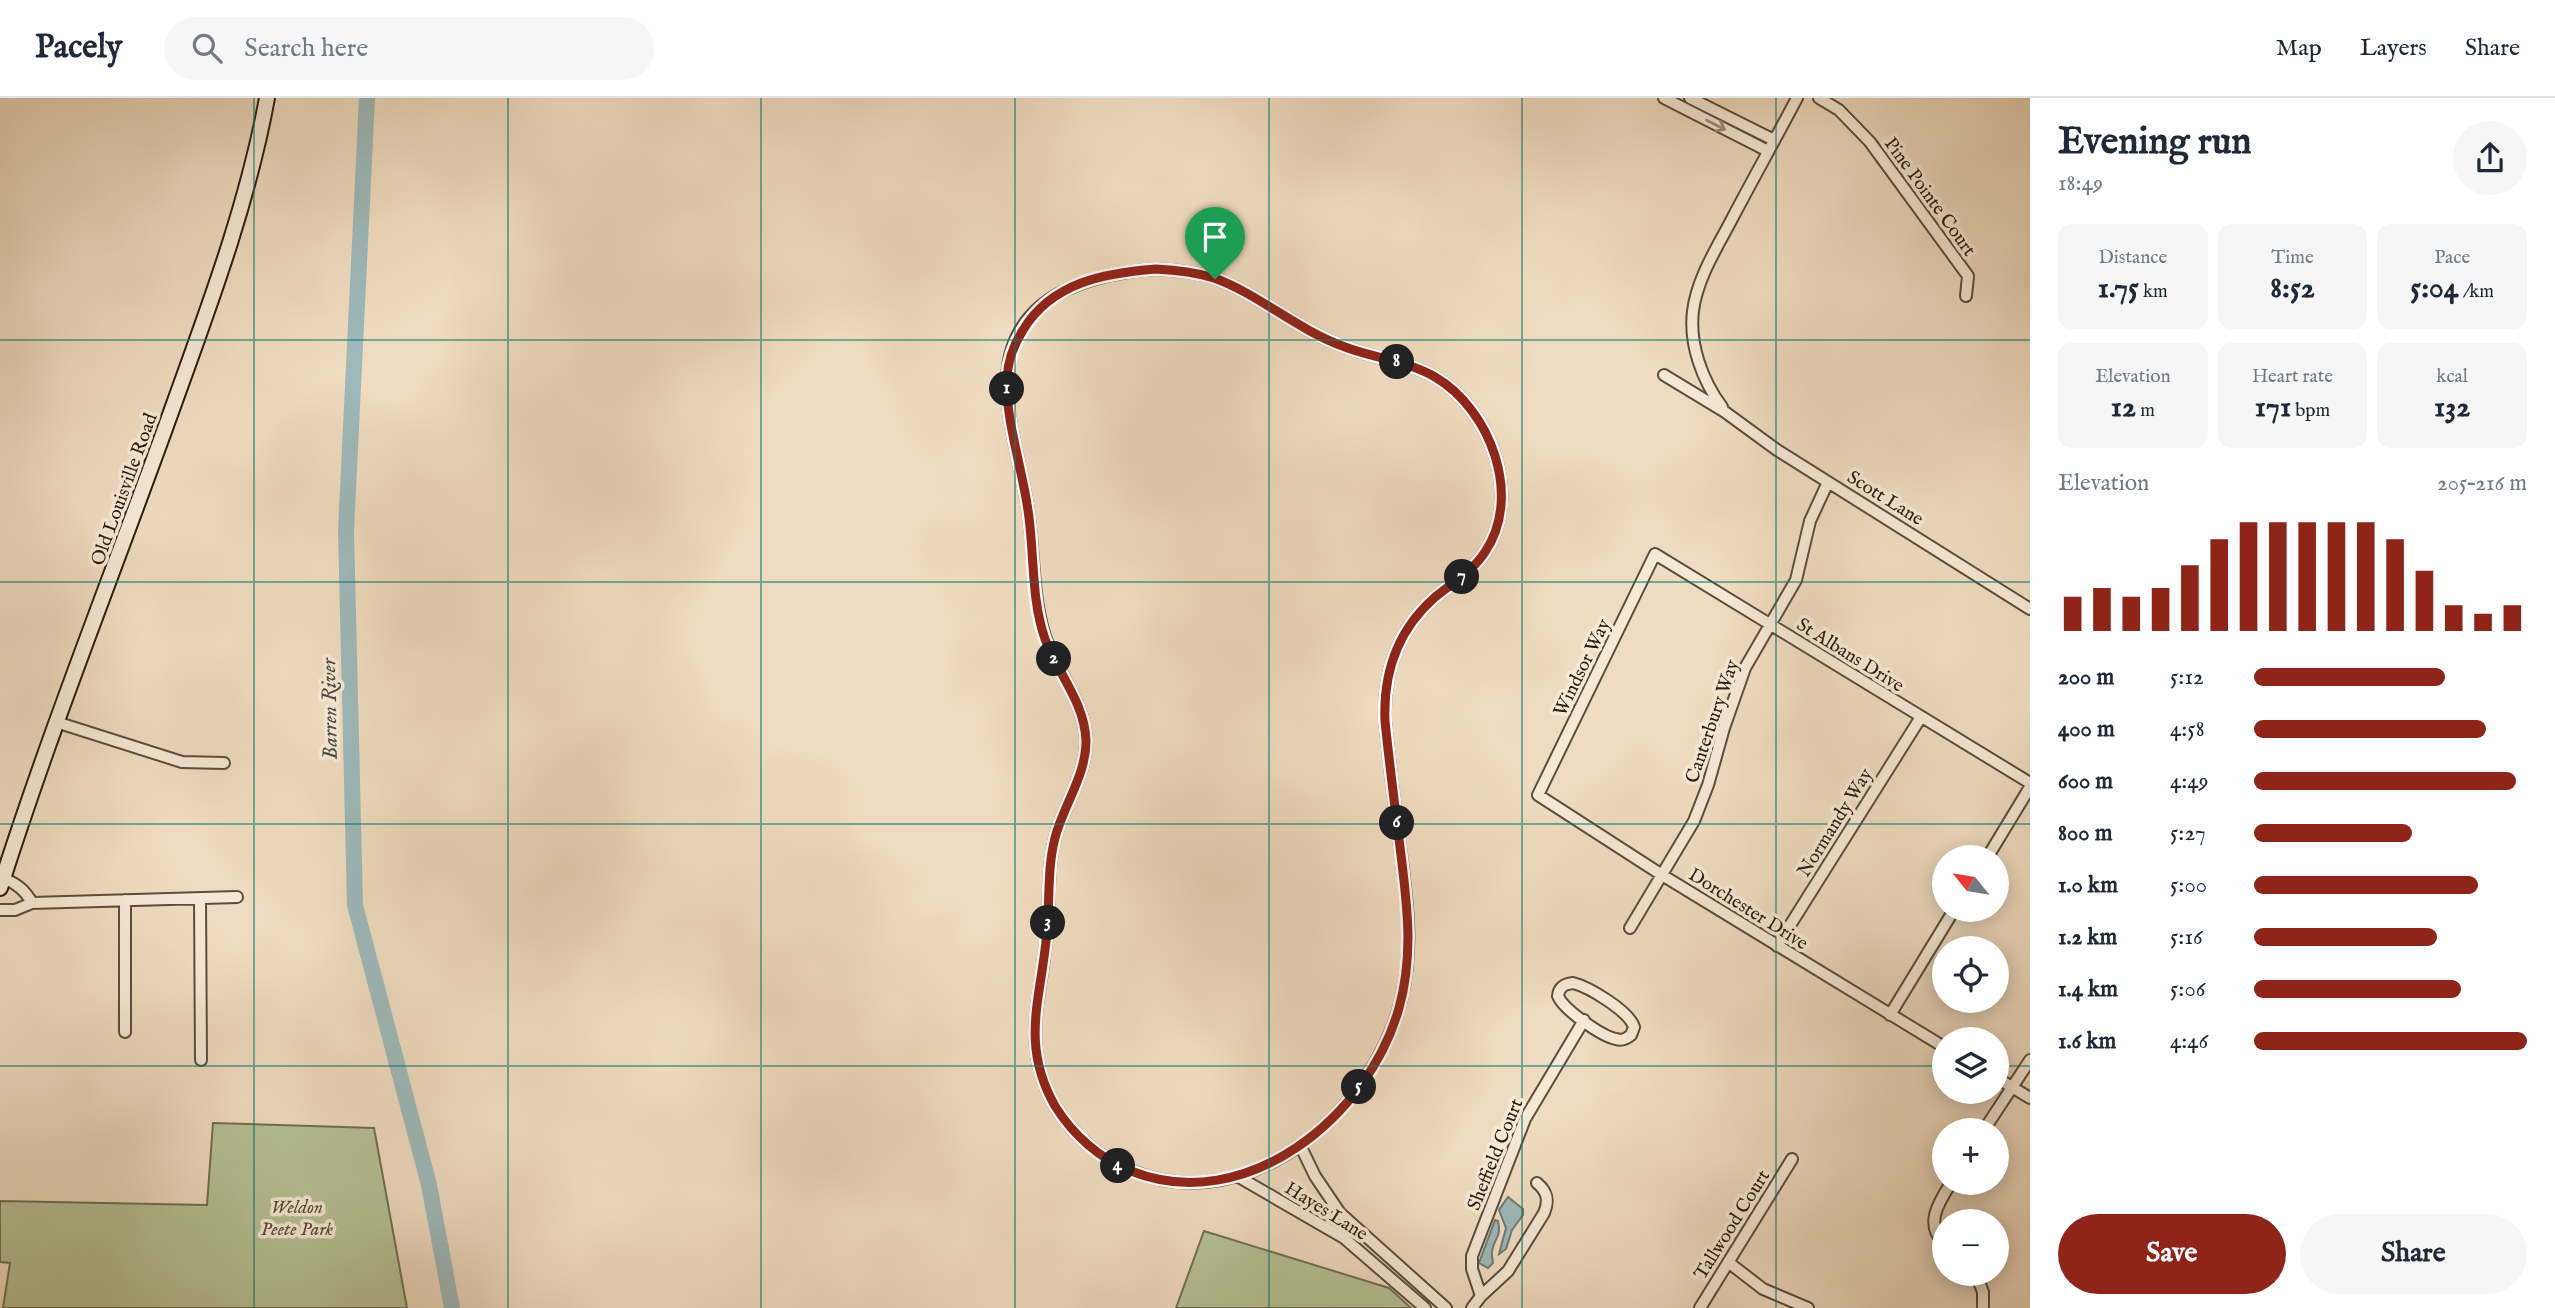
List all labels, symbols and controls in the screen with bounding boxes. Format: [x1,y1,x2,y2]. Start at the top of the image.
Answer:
search box [164,17,654,80]
text: Pacely [35,27,122,69]
icon: search [188,29,226,67]
text: Search here [244,32,368,65]
text: Map [2276,33,2322,64]
text: Layers [2360,33,2427,64]
text: Share [2465,33,2520,64]
one-way arrow [1705,118,1726,132]
text: Evening run [2058,119,2252,167]
button: share [2453,121,2527,195]
street label: Pine Pointe Court [1878,133,1981,262]
text: 18:49 [2058,169,2103,198]
pin [1185,207,1245,279]
icon: arrive [1196,218,1234,256]
text: Distance [2098,246,2167,270]
text: Time [2271,246,2314,270]
text: Pace [2434,246,2470,270]
text: 1.75 [2098,270,2139,308]
text: 8:52 [2270,270,2315,308]
text: 5:04 [2410,270,2459,308]
text: km [2139,280,2168,304]
text: /km [2459,280,2494,304]
pin: 8 [1380,344,1414,380]
text: 8 [1393,349,1400,373]
text: Elevation [2095,365,2171,389]
text: Heart rate [2252,365,2333,389]
text: kcal [2436,365,2468,389]
pin: 1 [990,372,1024,406]
text: 1 [1003,376,1010,400]
text: 12 [2111,389,2136,427]
text: 171 [2255,389,2291,427]
text: 132 [2434,389,2470,427]
text: m [2136,399,2155,423]
text: bpm [2291,399,2330,423]
street label: Old Louisville Road [86,409,164,569]
street label: Scott Lane [1842,466,1928,532]
text: Elevation [2058,469,2149,498]
text: 205–216 m [2437,469,2527,498]
pin: 7 [1444,560,1480,594]
text: 7 [1457,564,1466,588]
street label: St Albans Drive [1792,613,1908,698]
street label: Windsor Way [1549,615,1617,721]
pin: 2 [1036,642,1072,676]
text: 2 [1049,646,1058,670]
street label: Canterbury Way [1681,656,1745,786]
water label: Barren River [316,657,345,760]
text: 200 m [2058,663,2114,692]
text: 5:12 [2170,663,2204,692]
text: 400 m [2058,715,2115,744]
text: 4:58 [2170,715,2205,744]
street label: Normandy Way [1793,764,1879,882]
text: 600 m [2058,767,2113,796]
text: 4:49 [2170,767,2209,796]
pin: 6 [1380,806,1414,840]
text: 6 [1392,810,1401,834]
text: 800 m [2058,819,2112,848]
text: 5:27 [2170,819,2206,848]
north arrow [1932,845,2009,922]
map controls [1932,845,2009,1286]
street label: Dorchester Drive [1684,863,1812,956]
text: 1.0 km [2058,871,2118,900]
text: 5:00 [2170,871,2207,900]
pin: 3 [1030,906,1066,940]
text: 3 [1044,910,1051,934]
text: 1.2 km [2058,923,2117,952]
text: 5:16 [2170,923,2203,952]
button: locate [1932,936,2009,1013]
text: 1.4 km [2058,975,2118,1004]
text: 5:06 [2170,975,2205,1004]
button: layers [1932,1027,2009,1104]
text: 1.6 km [2058,1027,2116,1056]
text: 4:46 [2170,1027,2208,1056]
pin: 5 [1342,1070,1376,1104]
text: 5 [1355,1074,1362,1098]
street label: Sheffield Court [1463,1095,1529,1214]
button: + [1932,1118,2009,1195]
pin: 4 [1100,1148,1136,1184]
text: 4 [1113,1153,1122,1177]
street label: Tallwood Court [1689,1165,1776,1284]
street label: Hayes Lane [1280,1177,1372,1247]
park label: Weldon Peete Park [261,1196,334,1242]
button: − [1932,1209,2009,1286]
button: Save [2058,1214,2286,1294]
button: Share [2300,1214,2527,1294]

